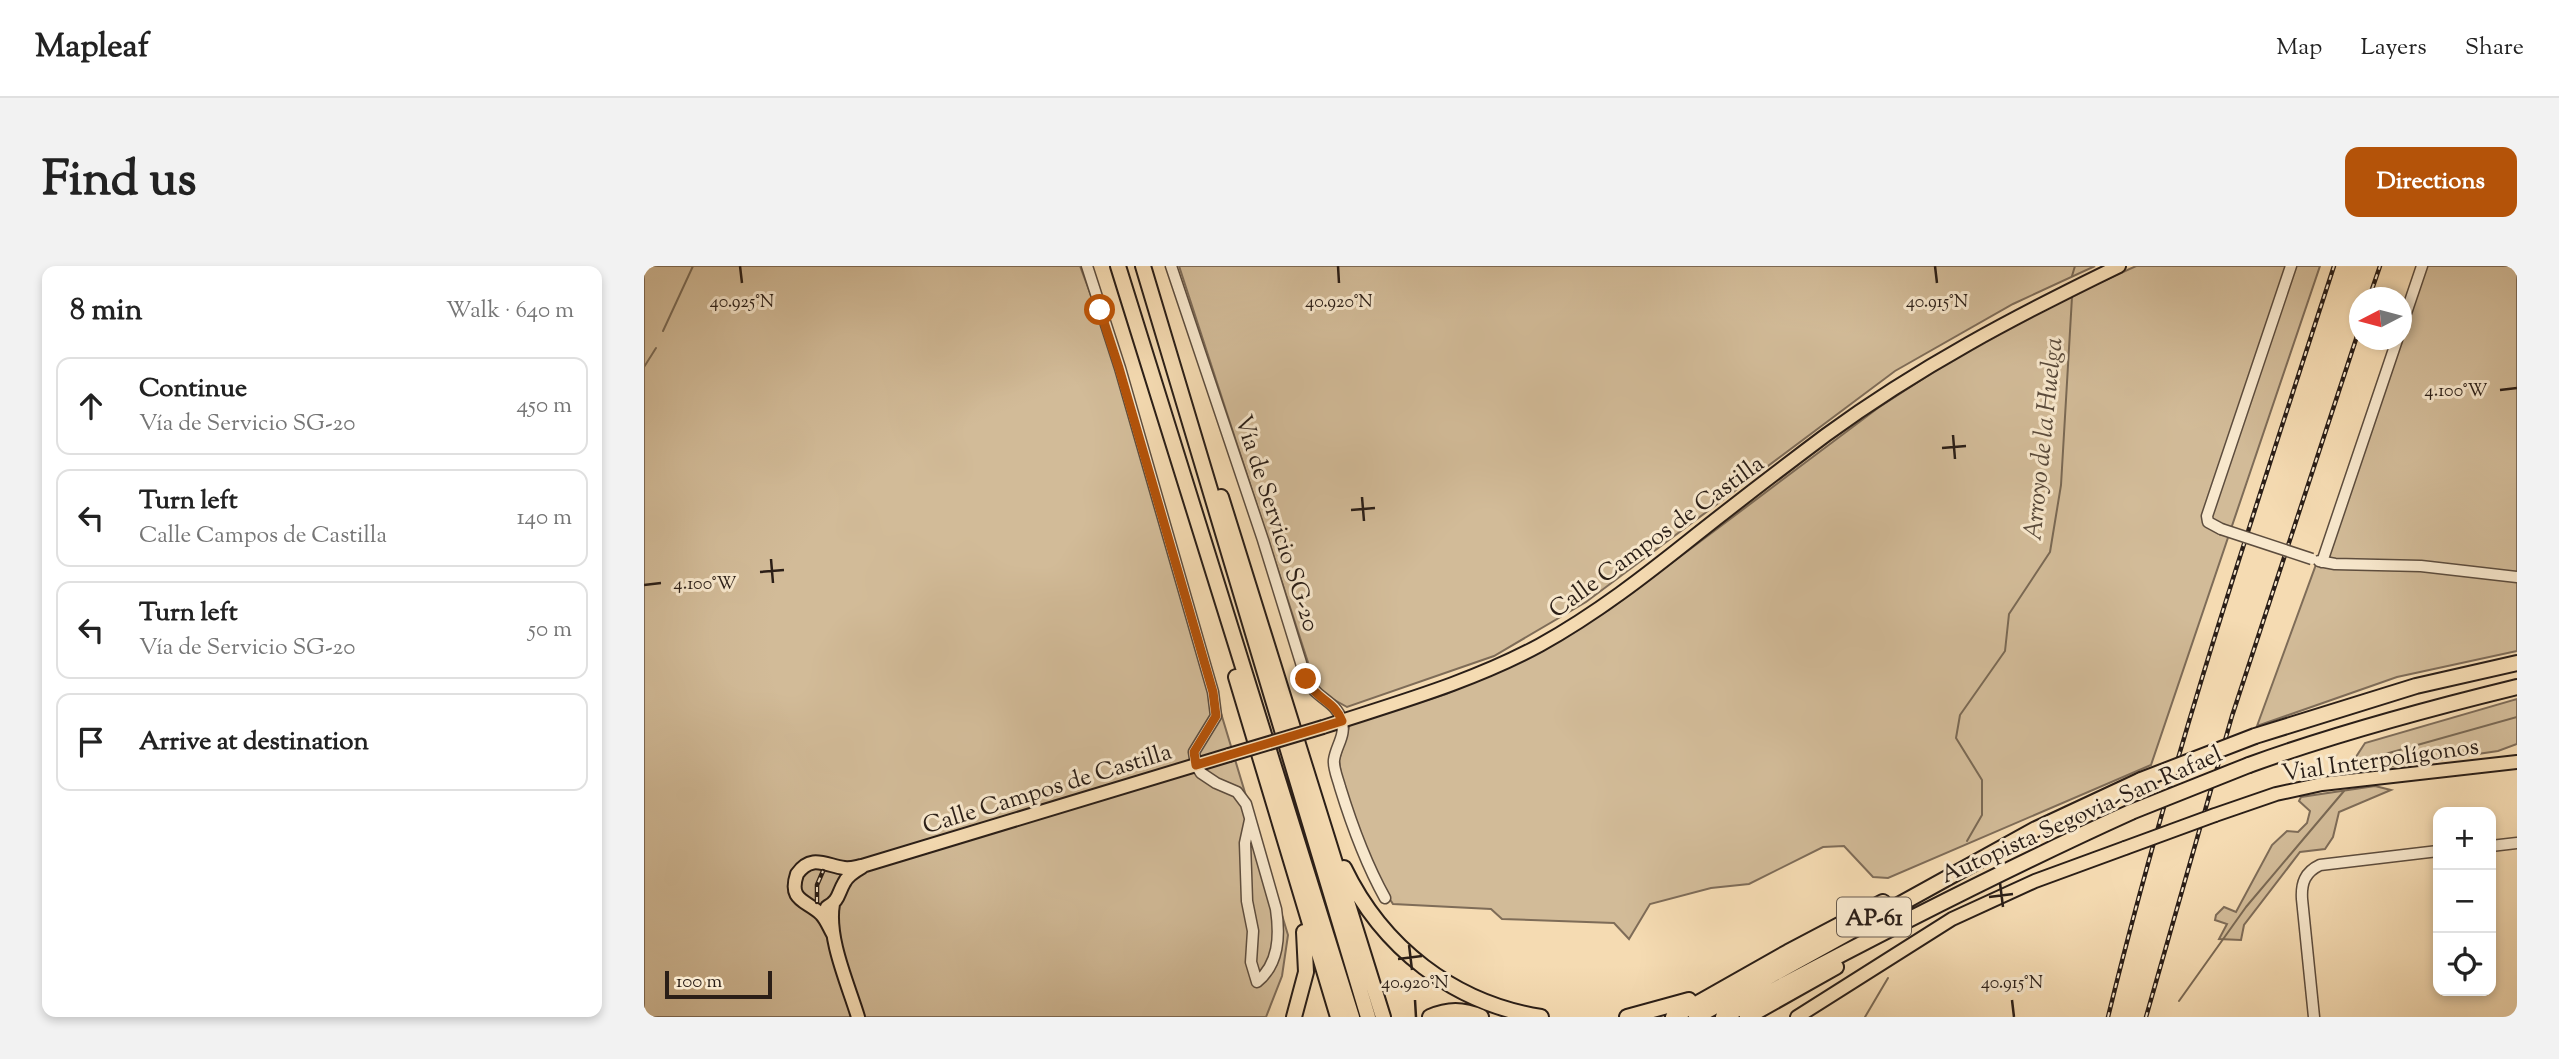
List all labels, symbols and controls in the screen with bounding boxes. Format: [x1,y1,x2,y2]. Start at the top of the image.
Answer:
text: Mapleaf [35,24,149,72]
text: Map [2276,31,2322,65]
text: Layers [2360,31,2427,65]
text: Share [2465,31,2524,65]
text: Find us [42,147,196,217]
button: Directions [2345,147,2517,217]
north arrow [2349,287,2412,350]
text: 8 min [70,290,142,333]
text: 40.925°N [710,290,774,316]
text: 40.920°N [1305,290,1373,316]
text: 40.915°N [1906,290,1968,316]
route start [1084,294,1115,325]
text: Walk · 640 m [446,295,574,328]
water label: Arroyo de la Huelga [2015,336,2074,543]
text: Continue [139,371,247,408]
text: 4.100°W [2425,379,2487,405]
icon: ahead [72,387,110,425]
text: 450 m [516,390,572,423]
text: Vía de Servicio SG-20 [139,408,355,441]
street label: Vía de Servicio SG-20 [1225,411,1327,636]
street label: Calle Campos de Castilla [1542,448,1772,627]
text: Turn left [139,483,238,520]
icon: left [72,499,110,537]
text: 140 m [517,502,572,535]
text: Calle Campos de Castilla [139,520,387,553]
text: 4.100°W [674,572,736,598]
text: Turn left [139,595,238,632]
icon: left [72,611,110,649]
text: 50 m [528,614,572,647]
text: Vía de Servicio SG-20 [139,632,355,665]
route end [1290,663,1321,694]
icon: arrive [72,723,110,761]
text: Arrive at destination [139,724,369,761]
street label: Vial Interpolígonos [2279,730,2481,792]
street label: Calle Campos de Castilla [919,736,1176,844]
street label: Autopista Segovia-San Rafael [1936,738,2228,893]
map controls [2433,807,2496,996]
button: + [2433,807,2496,870]
button: − [2433,870,2496,933]
road number: AP-61 [1837,898,1911,936]
button: locate [2433,933,2496,996]
scale bar [665,968,772,1000]
text: 100 m [676,969,722,996]
text: 40.920°N [1381,971,1449,997]
text: 40.915°N [1981,971,2043,997]

